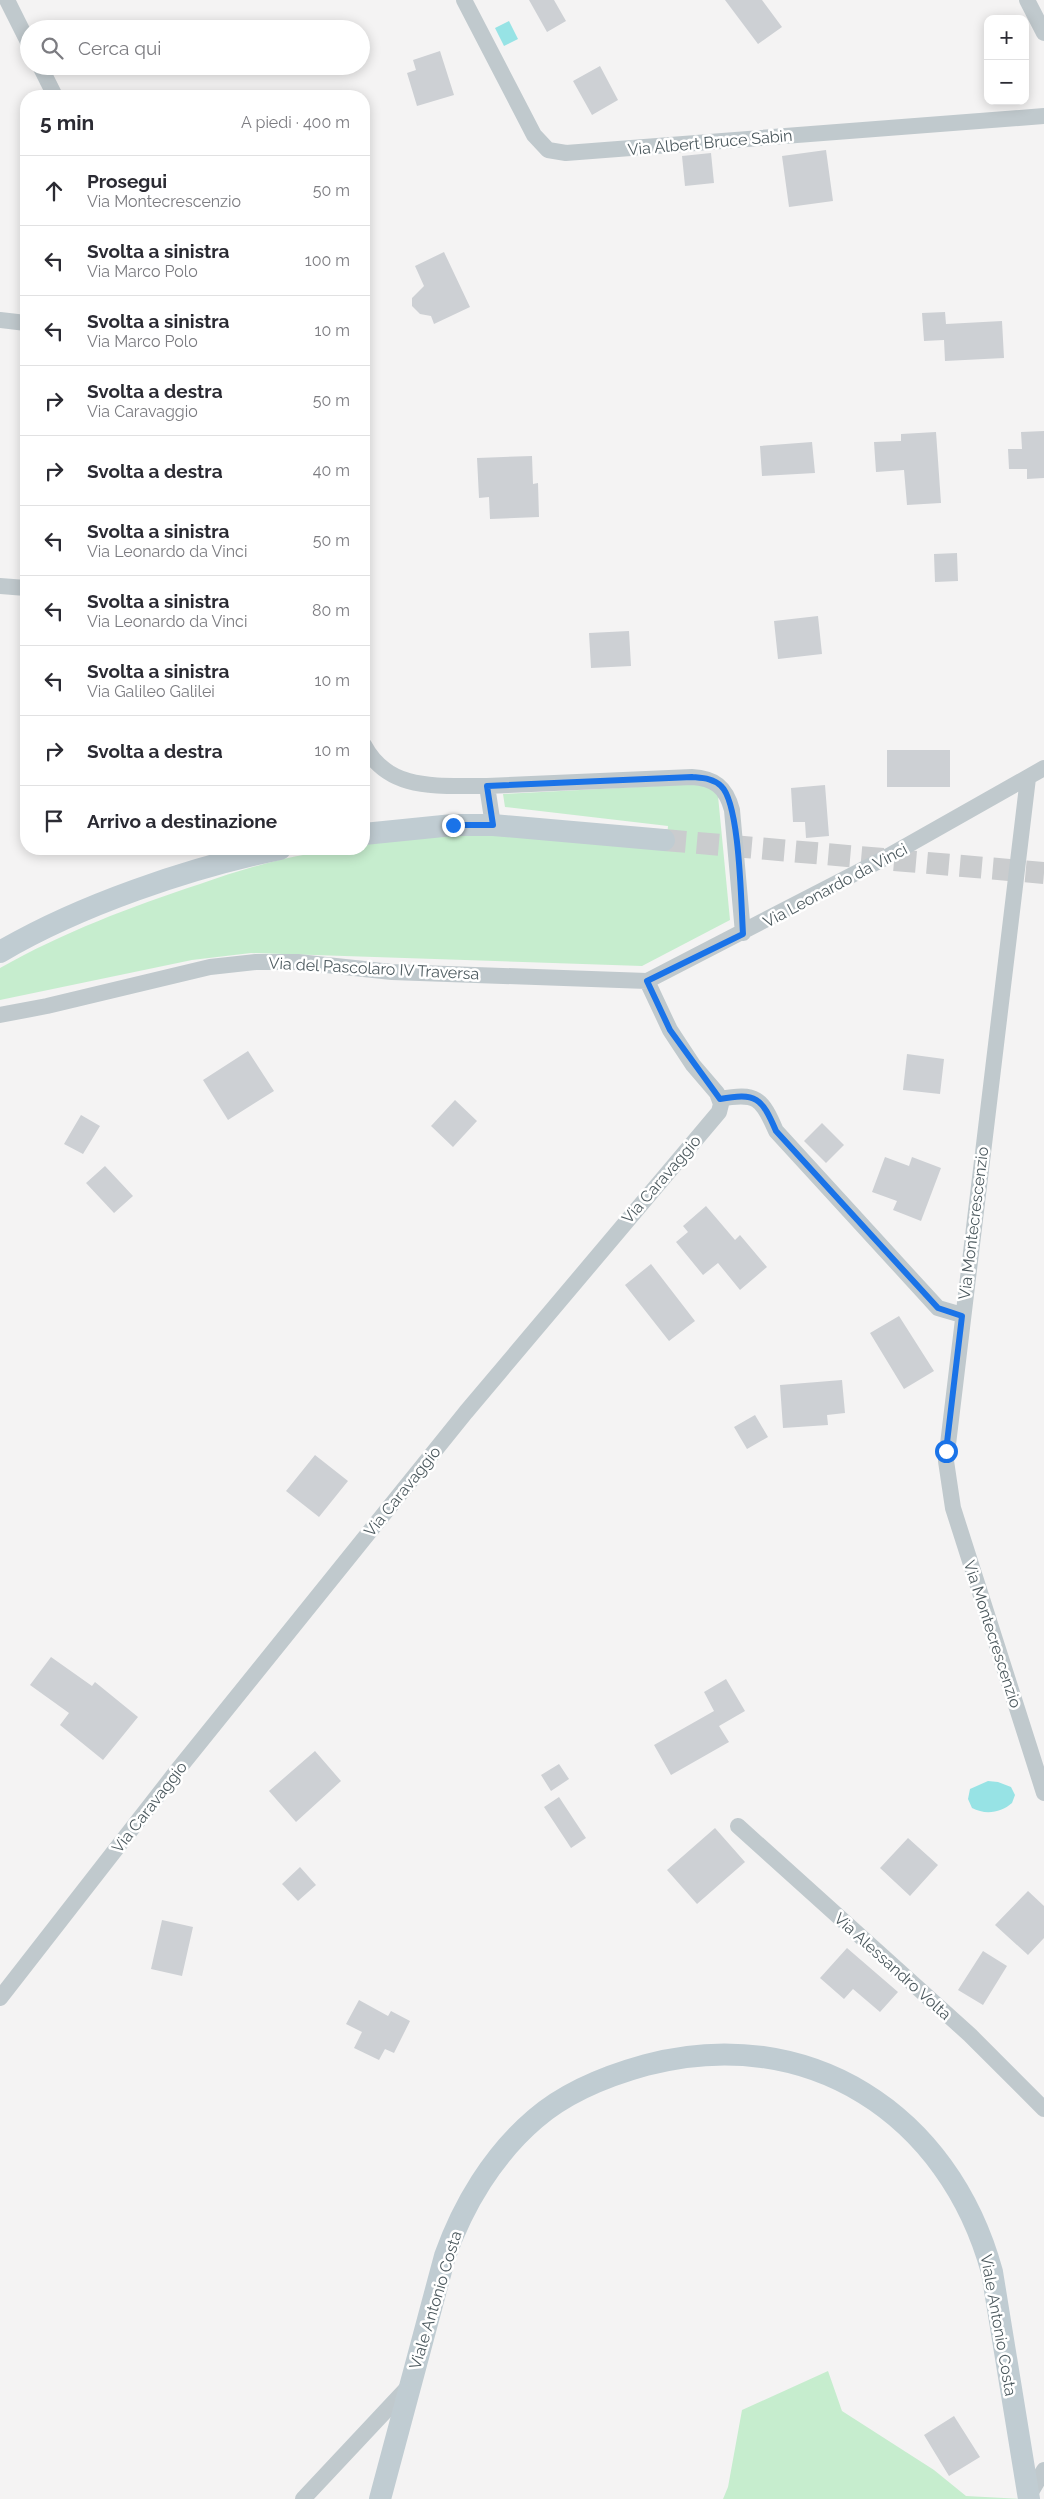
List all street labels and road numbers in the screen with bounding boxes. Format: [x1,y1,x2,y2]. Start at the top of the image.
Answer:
street label: Via Albert Bruce Sabin [627,126,793,159]
street label: Via Leonardo da Vinci [760,839,910,931]
street label: Via del Pascolaro IV Traversa [268,953,480,984]
street label: Via Caravaggio [618,1131,705,1227]
street label: Via Montecrescenzio [955,1145,992,1301]
street label: Via Caravaggio [360,1442,445,1540]
street label: Via Montecrescenzio [960,1558,1025,1710]
street label: Via Caravaggio [108,1758,191,1857]
street label: Via Alessandro Volta [830,1909,955,2024]
street label: Viale Antonio Costa [405,2229,466,2372]
street label: Viale Antonio Costa [977,2253,1020,2398]

